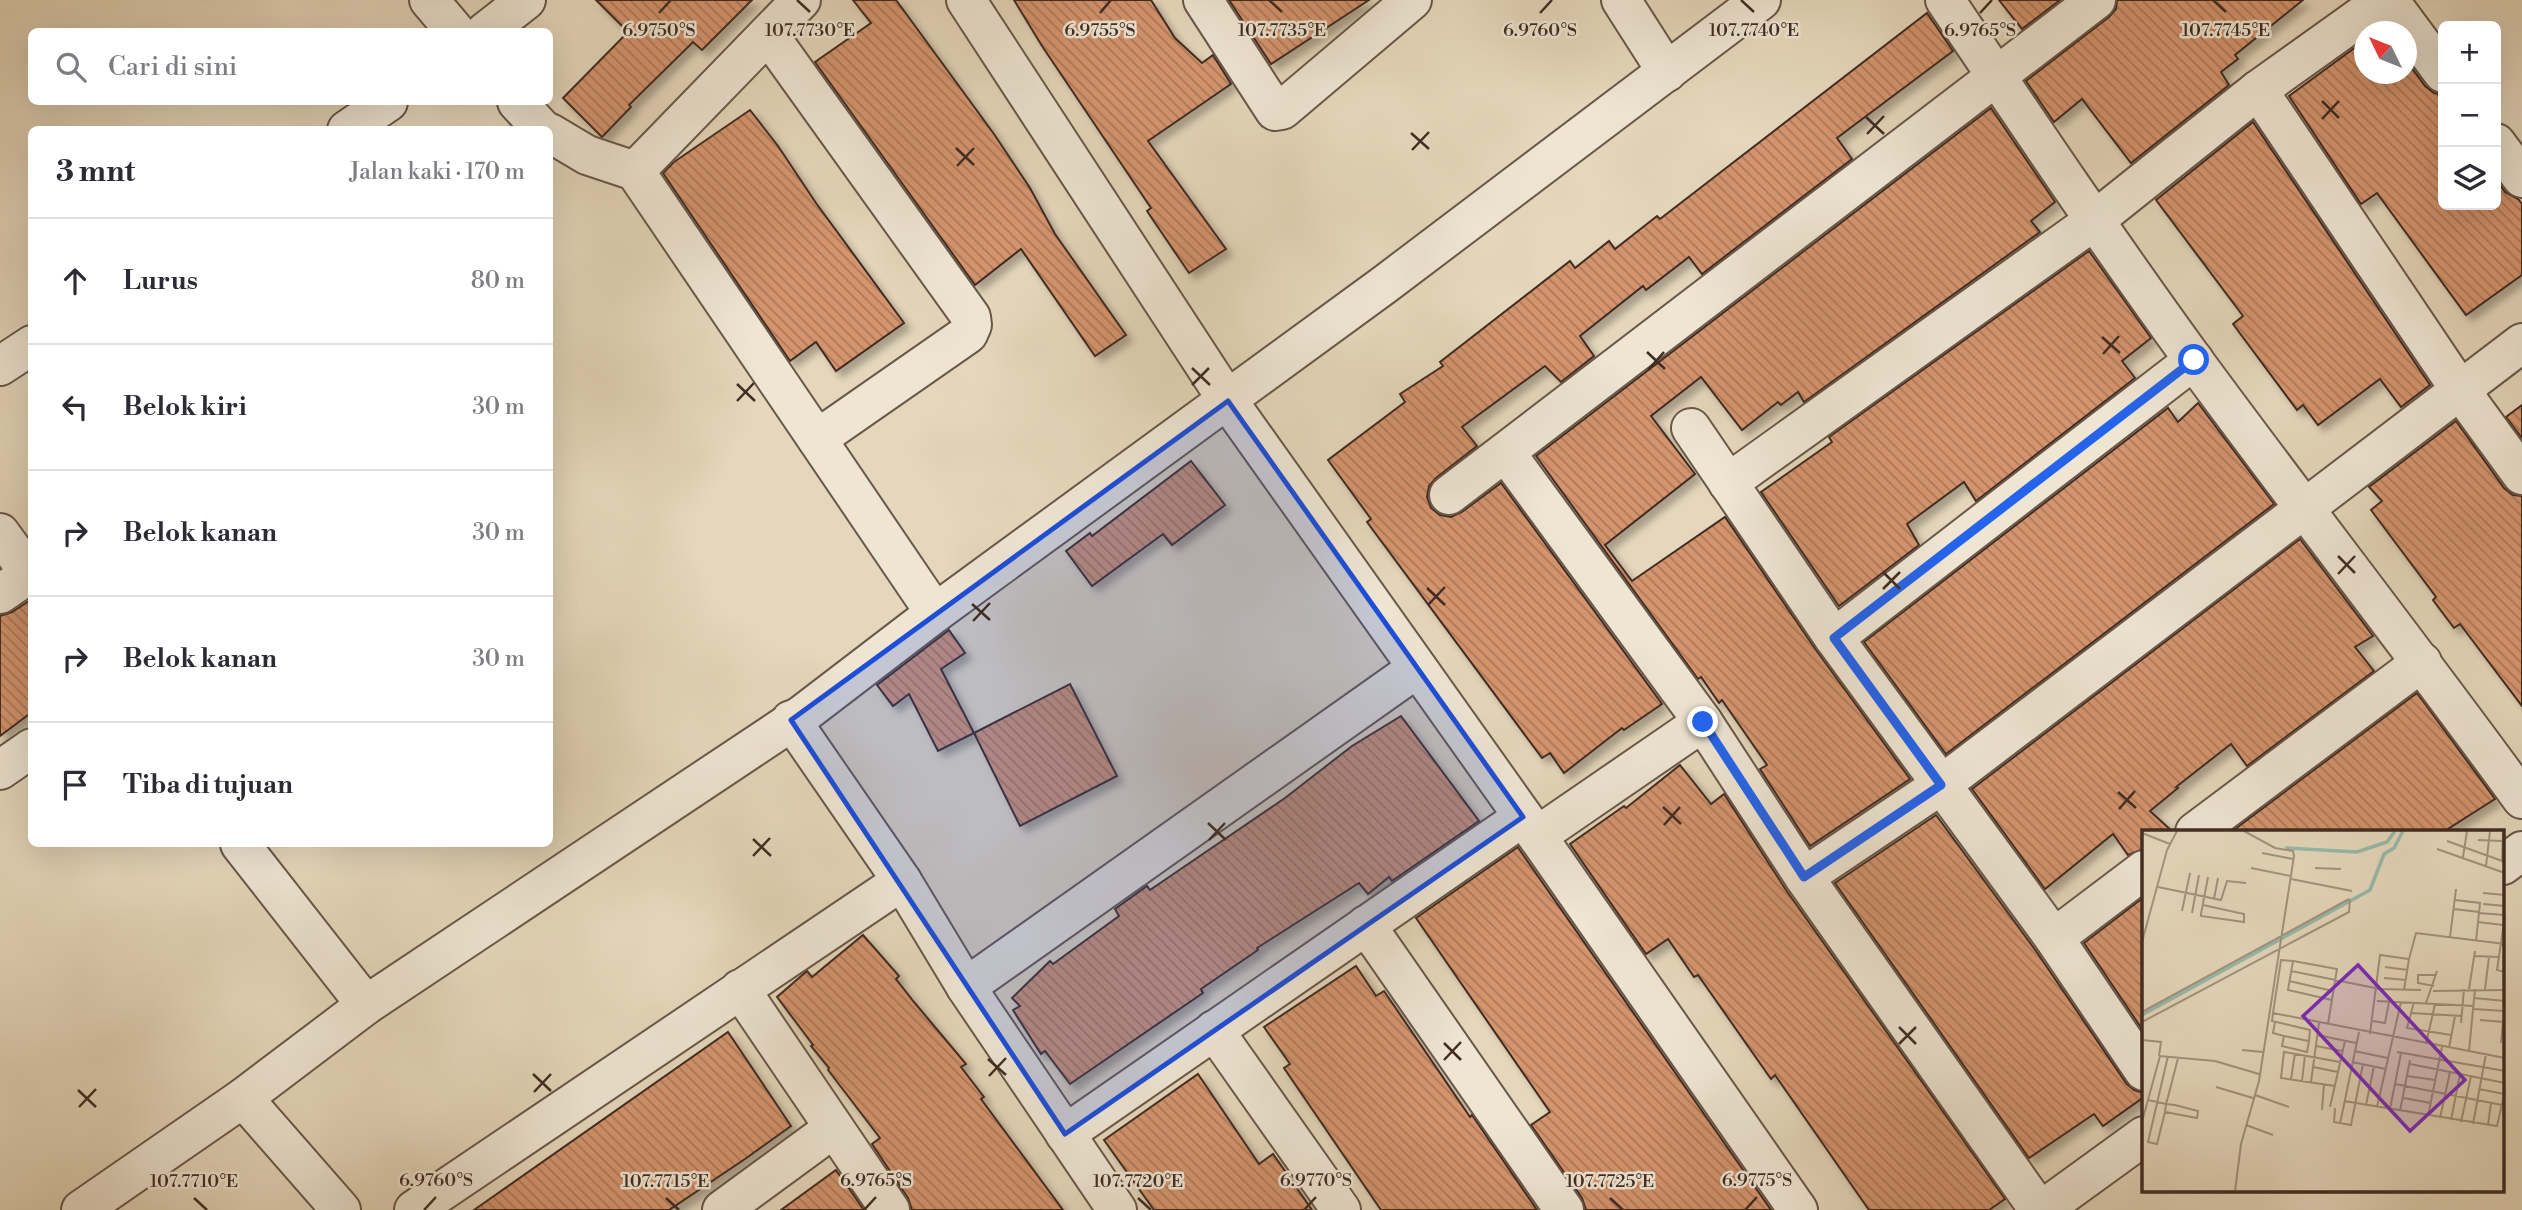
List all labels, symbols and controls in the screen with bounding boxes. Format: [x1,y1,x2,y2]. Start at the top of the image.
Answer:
text: 6.9750°S [622,19,696,42]
text: 107.7730°E [765,19,855,42]
text: 6.9755°S [1064,19,1136,42]
text: 107.7735°E [1238,19,1326,42]
text: 6.9760°S [1503,19,1577,42]
text: 107.7740°E [1709,19,1799,42]
text: 6.9765°S [1944,19,2016,42]
text: 107.7745°E [2182,19,2270,42]
north arrow [2354,21,2417,84]
map controls [2438,21,2501,210]
button: + [2438,21,2501,84]
search box [28,28,553,105]
icon: search [52,48,90,86]
text: Cari di sini [108,51,237,83]
button: − [2438,84,2501,147]
button: layers [2438,147,2501,210]
text: 3 mnt [56,153,135,191]
text: Jalan kaki · 170 m [350,158,525,186]
icon: ahead [56,262,94,300]
text: Lurus [123,265,198,297]
text: 80 m [471,267,525,295]
route start [2178,344,2209,375]
icon: left [56,388,94,426]
text: Belok kiri [123,391,247,423]
text: 30 m [472,393,525,421]
icon: right [56,514,94,552]
text: Belok kanan [123,517,277,549]
text: 30 m [472,519,525,547]
icon: right [56,640,94,678]
text: Belok kanan [123,643,277,675]
text: 30 m [472,645,525,673]
route end [1687,706,1718,737]
icon: arrive [56,766,94,804]
text: Tiba di tujuan [123,769,293,801]
inset map [2142,830,2504,1192]
text: 6.9760°S [399,1169,473,1192]
text: 6.9765°S [840,1169,912,1192]
text: 6.9770°S [1280,1169,1352,1192]
text: 6.9775°S [1722,1169,1792,1192]
text: 107.7710°E [150,1170,238,1193]
text: 107.7715°E [623,1170,709,1193]
text: 107.7720°E [1093,1170,1183,1193]
text: 107.7725°E [1566,1170,1654,1193]

